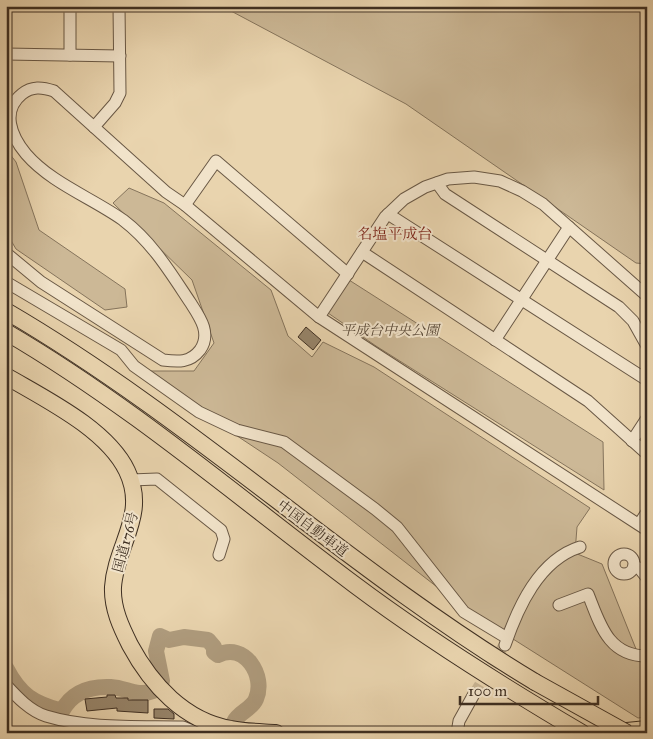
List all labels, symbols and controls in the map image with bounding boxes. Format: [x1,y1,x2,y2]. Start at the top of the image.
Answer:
district label: 名塩平成台 [357,225,433,243]
park label: 平成台中央公園 [341,322,441,339]
street label: 中国自動車道 [274,496,351,560]
street label: 国道176号 [109,510,142,574]
scale bar [460,674,598,706]
text: 100 m [468,682,508,700]

